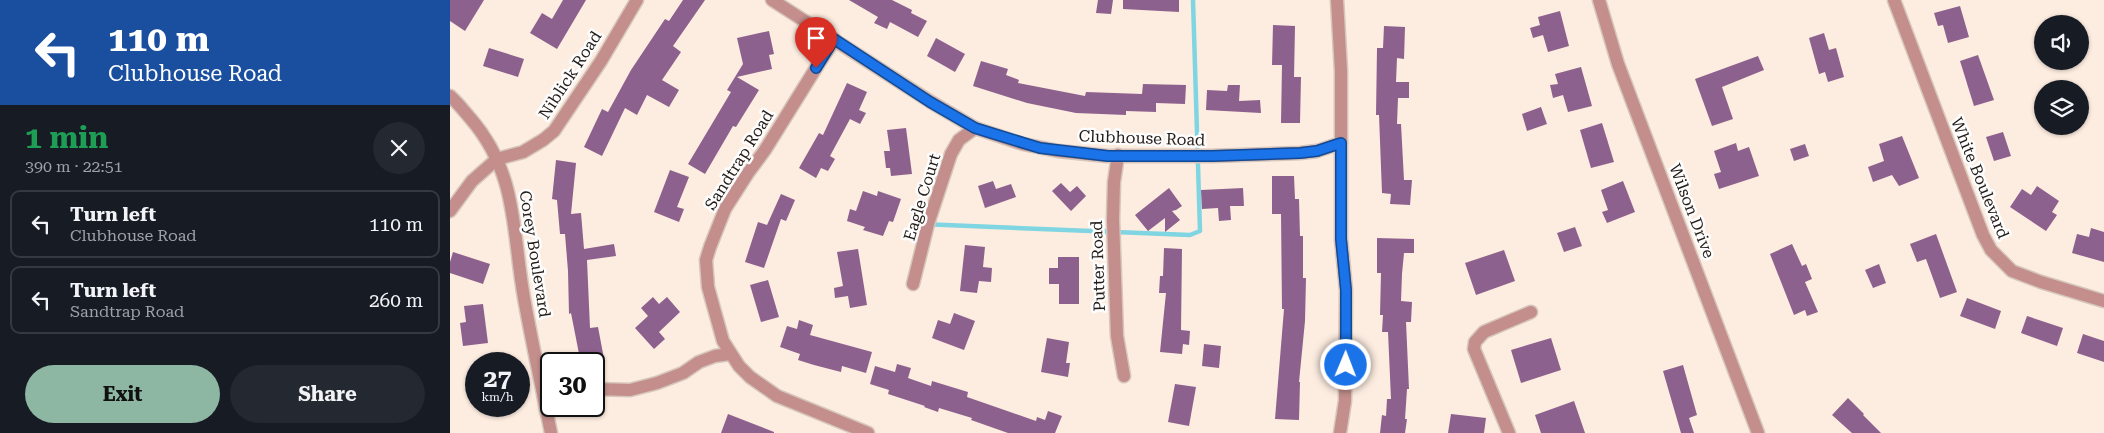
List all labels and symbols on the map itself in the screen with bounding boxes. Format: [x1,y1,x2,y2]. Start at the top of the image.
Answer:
pin [795,17,837,68]
street label: Niblick Road [535,28,605,122]
street label: Sandtrap Road [701,107,777,213]
street label: White Boulevard [1947,115,2013,241]
street label: Clubhouse Road [1078,126,1206,150]
street label: Eagle Court [900,151,944,243]
street label: Wilson Drive [1665,161,1719,261]
street label: Corey Boulevard [516,189,554,319]
street label: Putter Road [1087,220,1109,312]
position arrow [1319,338,1371,390]
speed limit sign: 30 [540,352,605,417]

